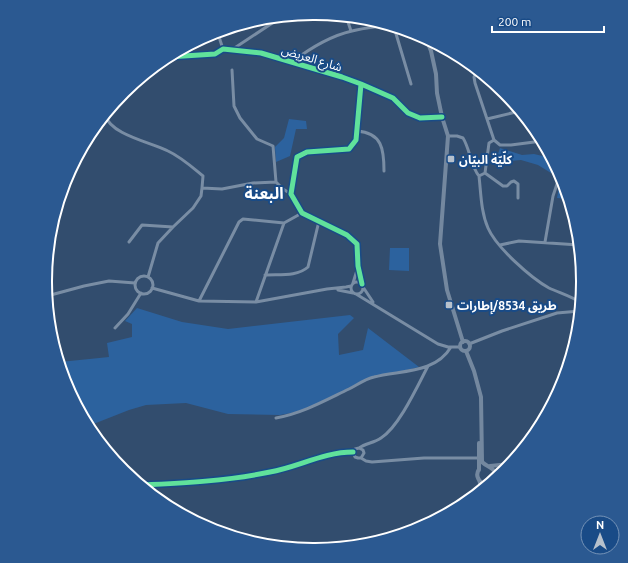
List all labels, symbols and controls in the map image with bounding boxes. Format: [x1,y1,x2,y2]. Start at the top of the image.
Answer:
scale bar [492,8,604,34]
text: 200 m [498,15,531,28]
street label: شارع العريض [279,43,344,76]
place label: كلّيّة البيّان [459,150,513,167]
marker: كلّيّة البيّان [446,154,456,164]
district label: البعنة [244,184,284,203]
place label: طريق 8534/إطارات [457,299,557,315]
marker: طريق 8534/إطارات [444,300,454,310]
north arrow [580,515,620,555]
text: N [596,519,604,531]

